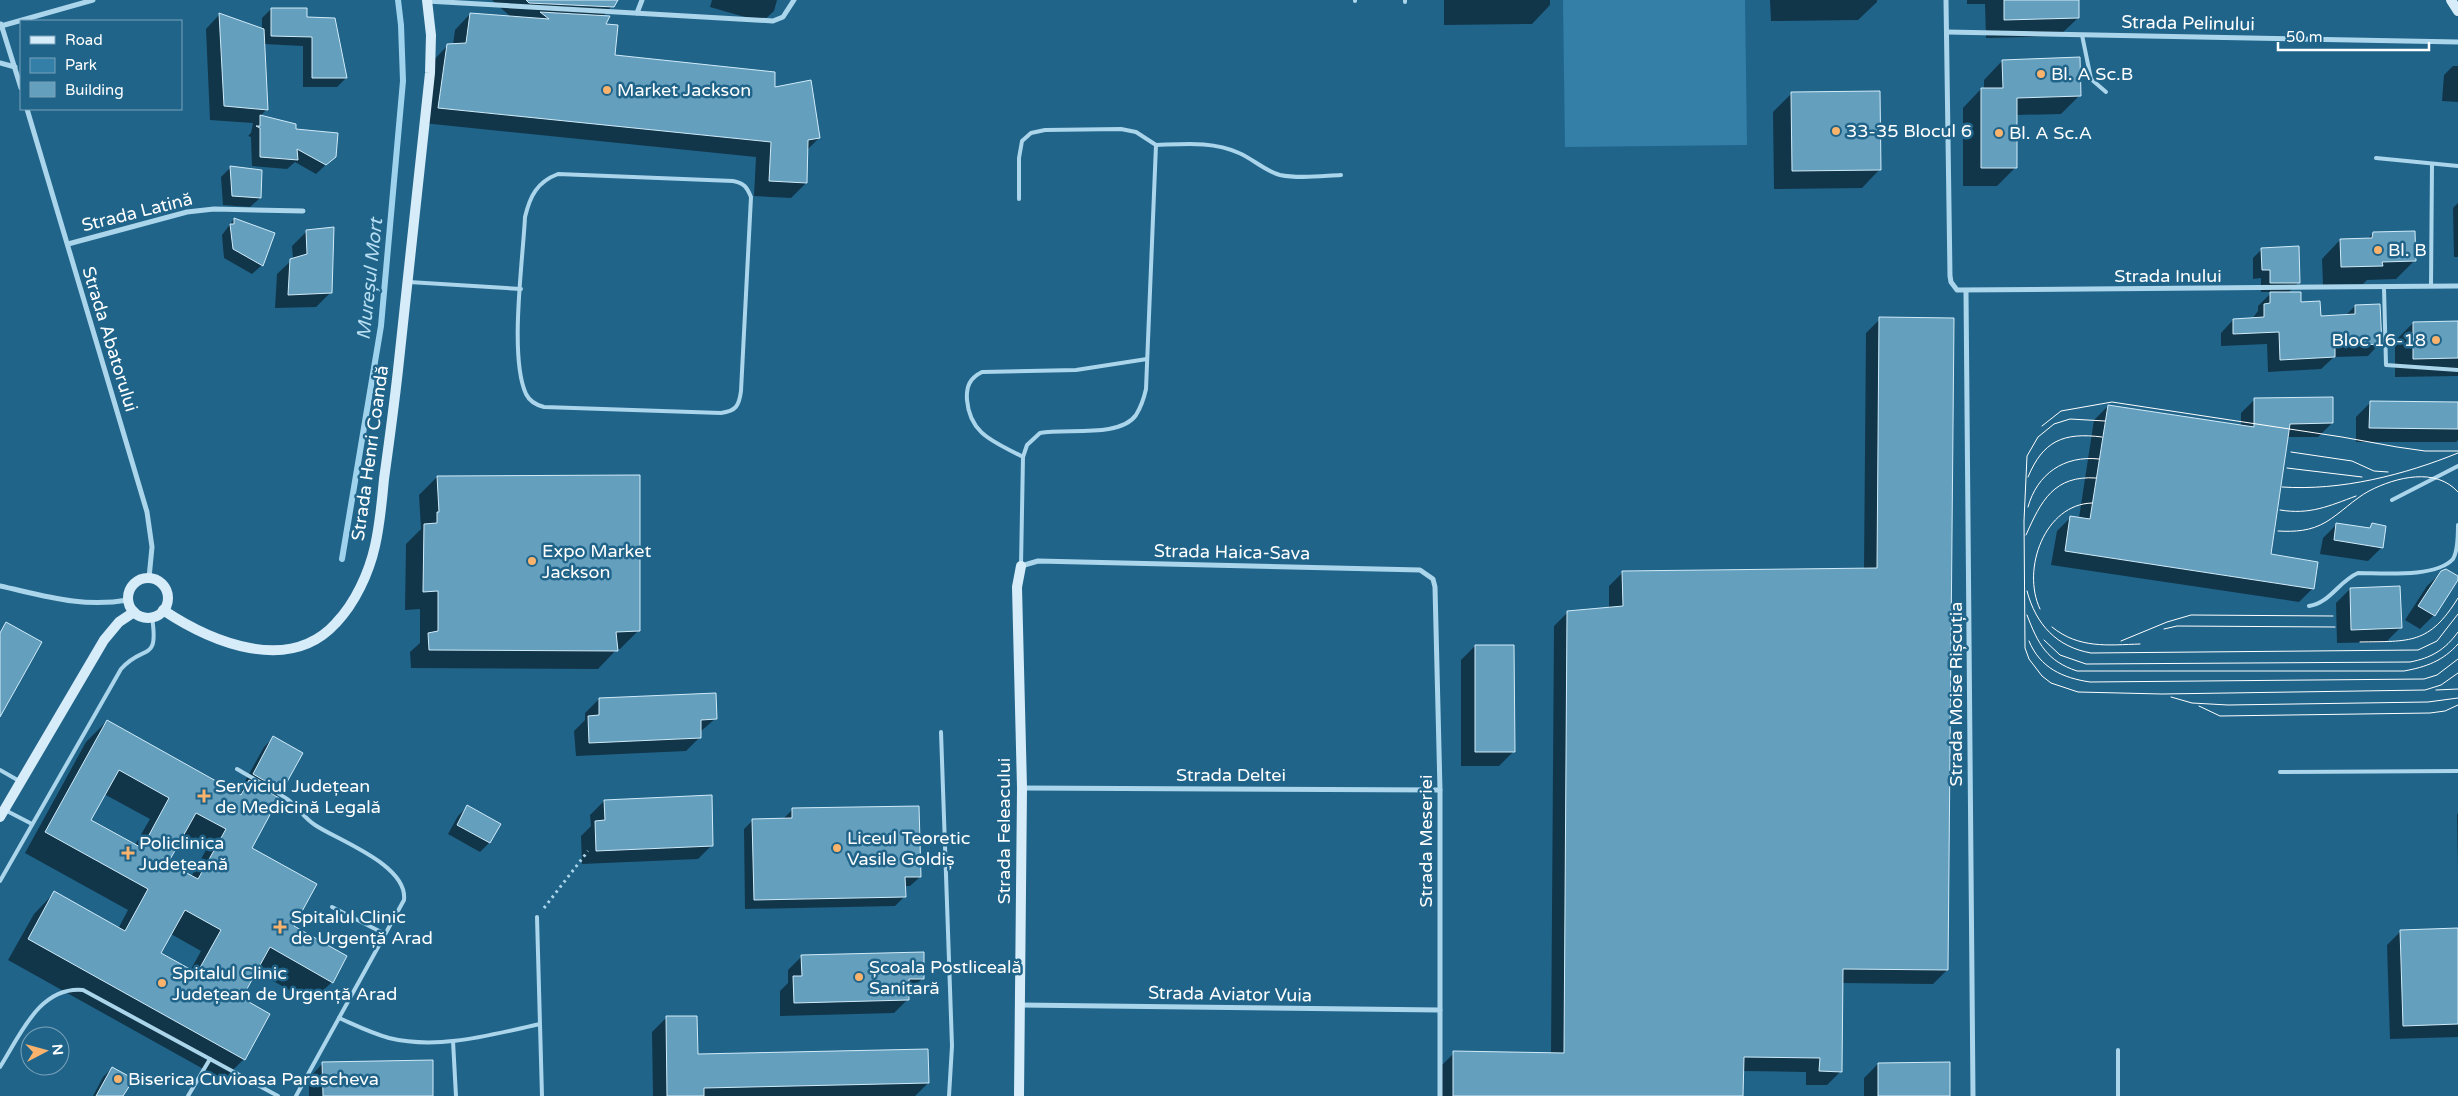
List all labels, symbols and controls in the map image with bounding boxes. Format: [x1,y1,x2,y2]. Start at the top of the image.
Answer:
street label: Strada Pelinului [2121,11,2255,35]
legend [20,20,182,110]
scale bar [2278,20,2429,52]
text: 50 m [2286,28,2323,46]
text: Road [65,31,103,49]
text: Park [65,56,97,74]
place label: Bl. A Sc.B [2051,63,2133,85]
marker: Bl. A Sc.B [2035,68,2047,80]
place label: Market Jackson [617,79,751,101]
text: Building [65,81,124,99]
marker: Market Jackson [601,84,613,96]
place label: 33-35 Blocul 6 [1846,120,1972,142]
place label: Bl. A Sc.A [2009,122,2092,144]
marker: 33-35 Blocul 6 [1830,125,1842,137]
marker: Bl. A Sc.A [1993,127,2005,139]
street label: Strada Latină [79,188,195,236]
water label: Mureșul Mort [353,215,388,341]
place label: Bl. B [2388,239,2427,261]
marker: Bl. B [2372,244,2384,256]
street label: Strada Abatorului [77,264,143,414]
street label: Strada Inului [2114,265,2222,287]
place label: Bloc 16-18 [2331,329,2426,351]
marker: Bloc 16-18 [2430,334,2442,346]
street label: Strada Henri Coandă [347,364,393,542]
place label: Expo Market Jackson [542,540,651,583]
street label: Strada Haica-Sava [1154,540,1310,564]
marker: Expo Market Jackson [526,555,538,567]
street label: Strada Moise Rișcuția [1945,602,1967,786]
street label: Strada Feleacului [993,758,1015,904]
street label: Strada Deltei [1176,764,1286,786]
place label: Serviciul Județean de Medicină Legală [215,775,381,818]
street label: Strada Meseriei [1415,775,1437,907]
marker: Serviciul Județean de Medicină Legală [197,789,211,803]
place label: Liceul Teoretic Vasile Goldiș [847,827,970,870]
place label: Policlinica Județeană [139,832,228,875]
marker: Liceul Teoretic Vasile Goldiș [831,842,843,854]
marker: Policlinica Județeană [121,846,135,860]
place label: Spitalul Clinic de Urgență Arad [291,906,433,949]
marker: Spitalul Clinic de Urgență Arad [273,920,287,934]
place label: Școala Postliceală Sanitară [869,956,1022,999]
place label: Spitalul Clinic Județean de Urgență Arad [172,962,397,1005]
marker: Școala Postliceală Sanitară [853,971,865,983]
marker: Spitalul Clinic Județean de Urgență Arad [156,977,168,989]
street label: Strada Aviator Vuia [1148,982,1312,1006]
north arrow [20,1026,70,1076]
text: N [48,1043,66,1056]
place label: Biserica Cuvioasa Parascheva [128,1068,379,1090]
marker: Biserica Cuvioasa Parascheva [112,1073,124,1085]

